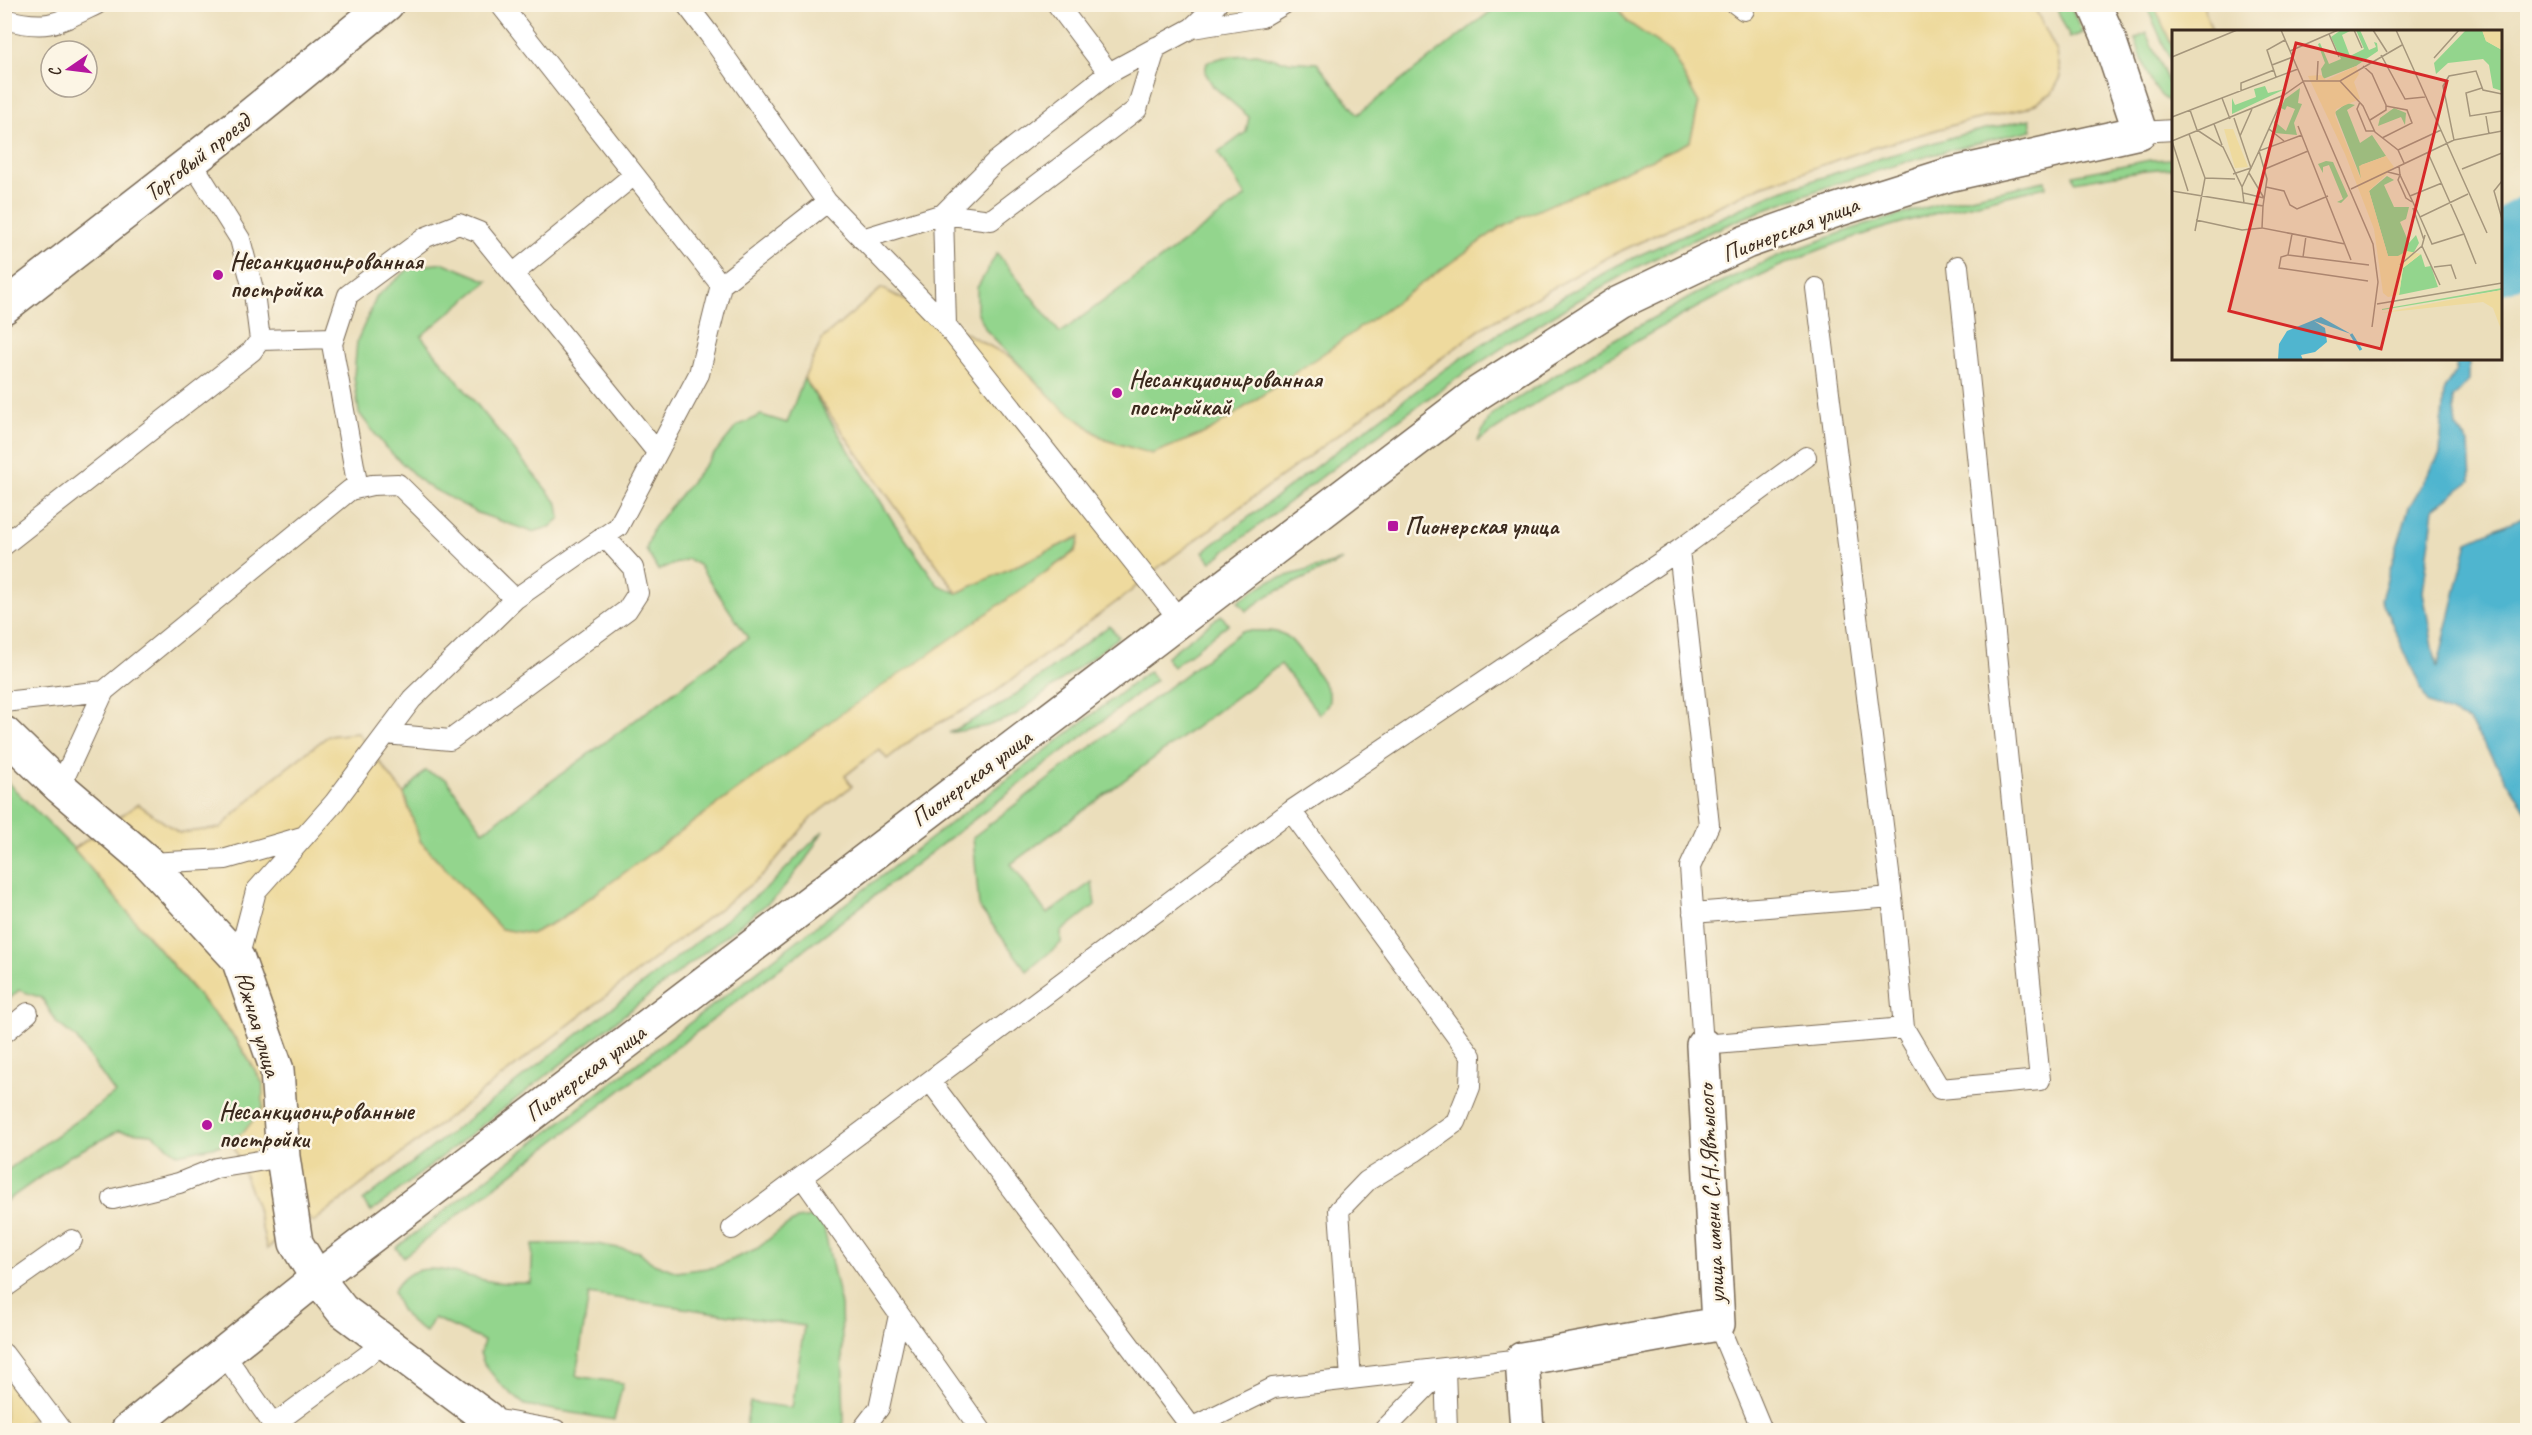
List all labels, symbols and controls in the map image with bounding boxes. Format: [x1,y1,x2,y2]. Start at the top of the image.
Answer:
inset map [2172,30,2502,360]
north arrow [39,39,99,99]
text: С [44,64,66,79]
street label: Торговый проезд [138,105,258,208]
street label: Пионерская улица [1718,189,1864,269]
place label: Несанкционированная постройка [230,246,425,304]
marker: Несанкционированная постройка [211,268,225,282]
place label: Несанкционированная постройкай [1129,364,1324,422]
marker: Несанкционированная постройкай [1110,386,1124,400]
place label: Пионерская улица [1405,511,1560,541]
marker: Пионерская улица [1386,519,1400,533]
street label: Пионерская улица [905,722,1038,833]
street label: Южная улица [228,968,289,1081]
street label: Пионерская улица [519,1017,652,1128]
street label: улица имени С.Н.Явтысого [1690,1081,1732,1307]
place label: Несанкционированные постройки [219,1096,415,1154]
marker: Несанкционированные постройки [200,1118,214,1132]

